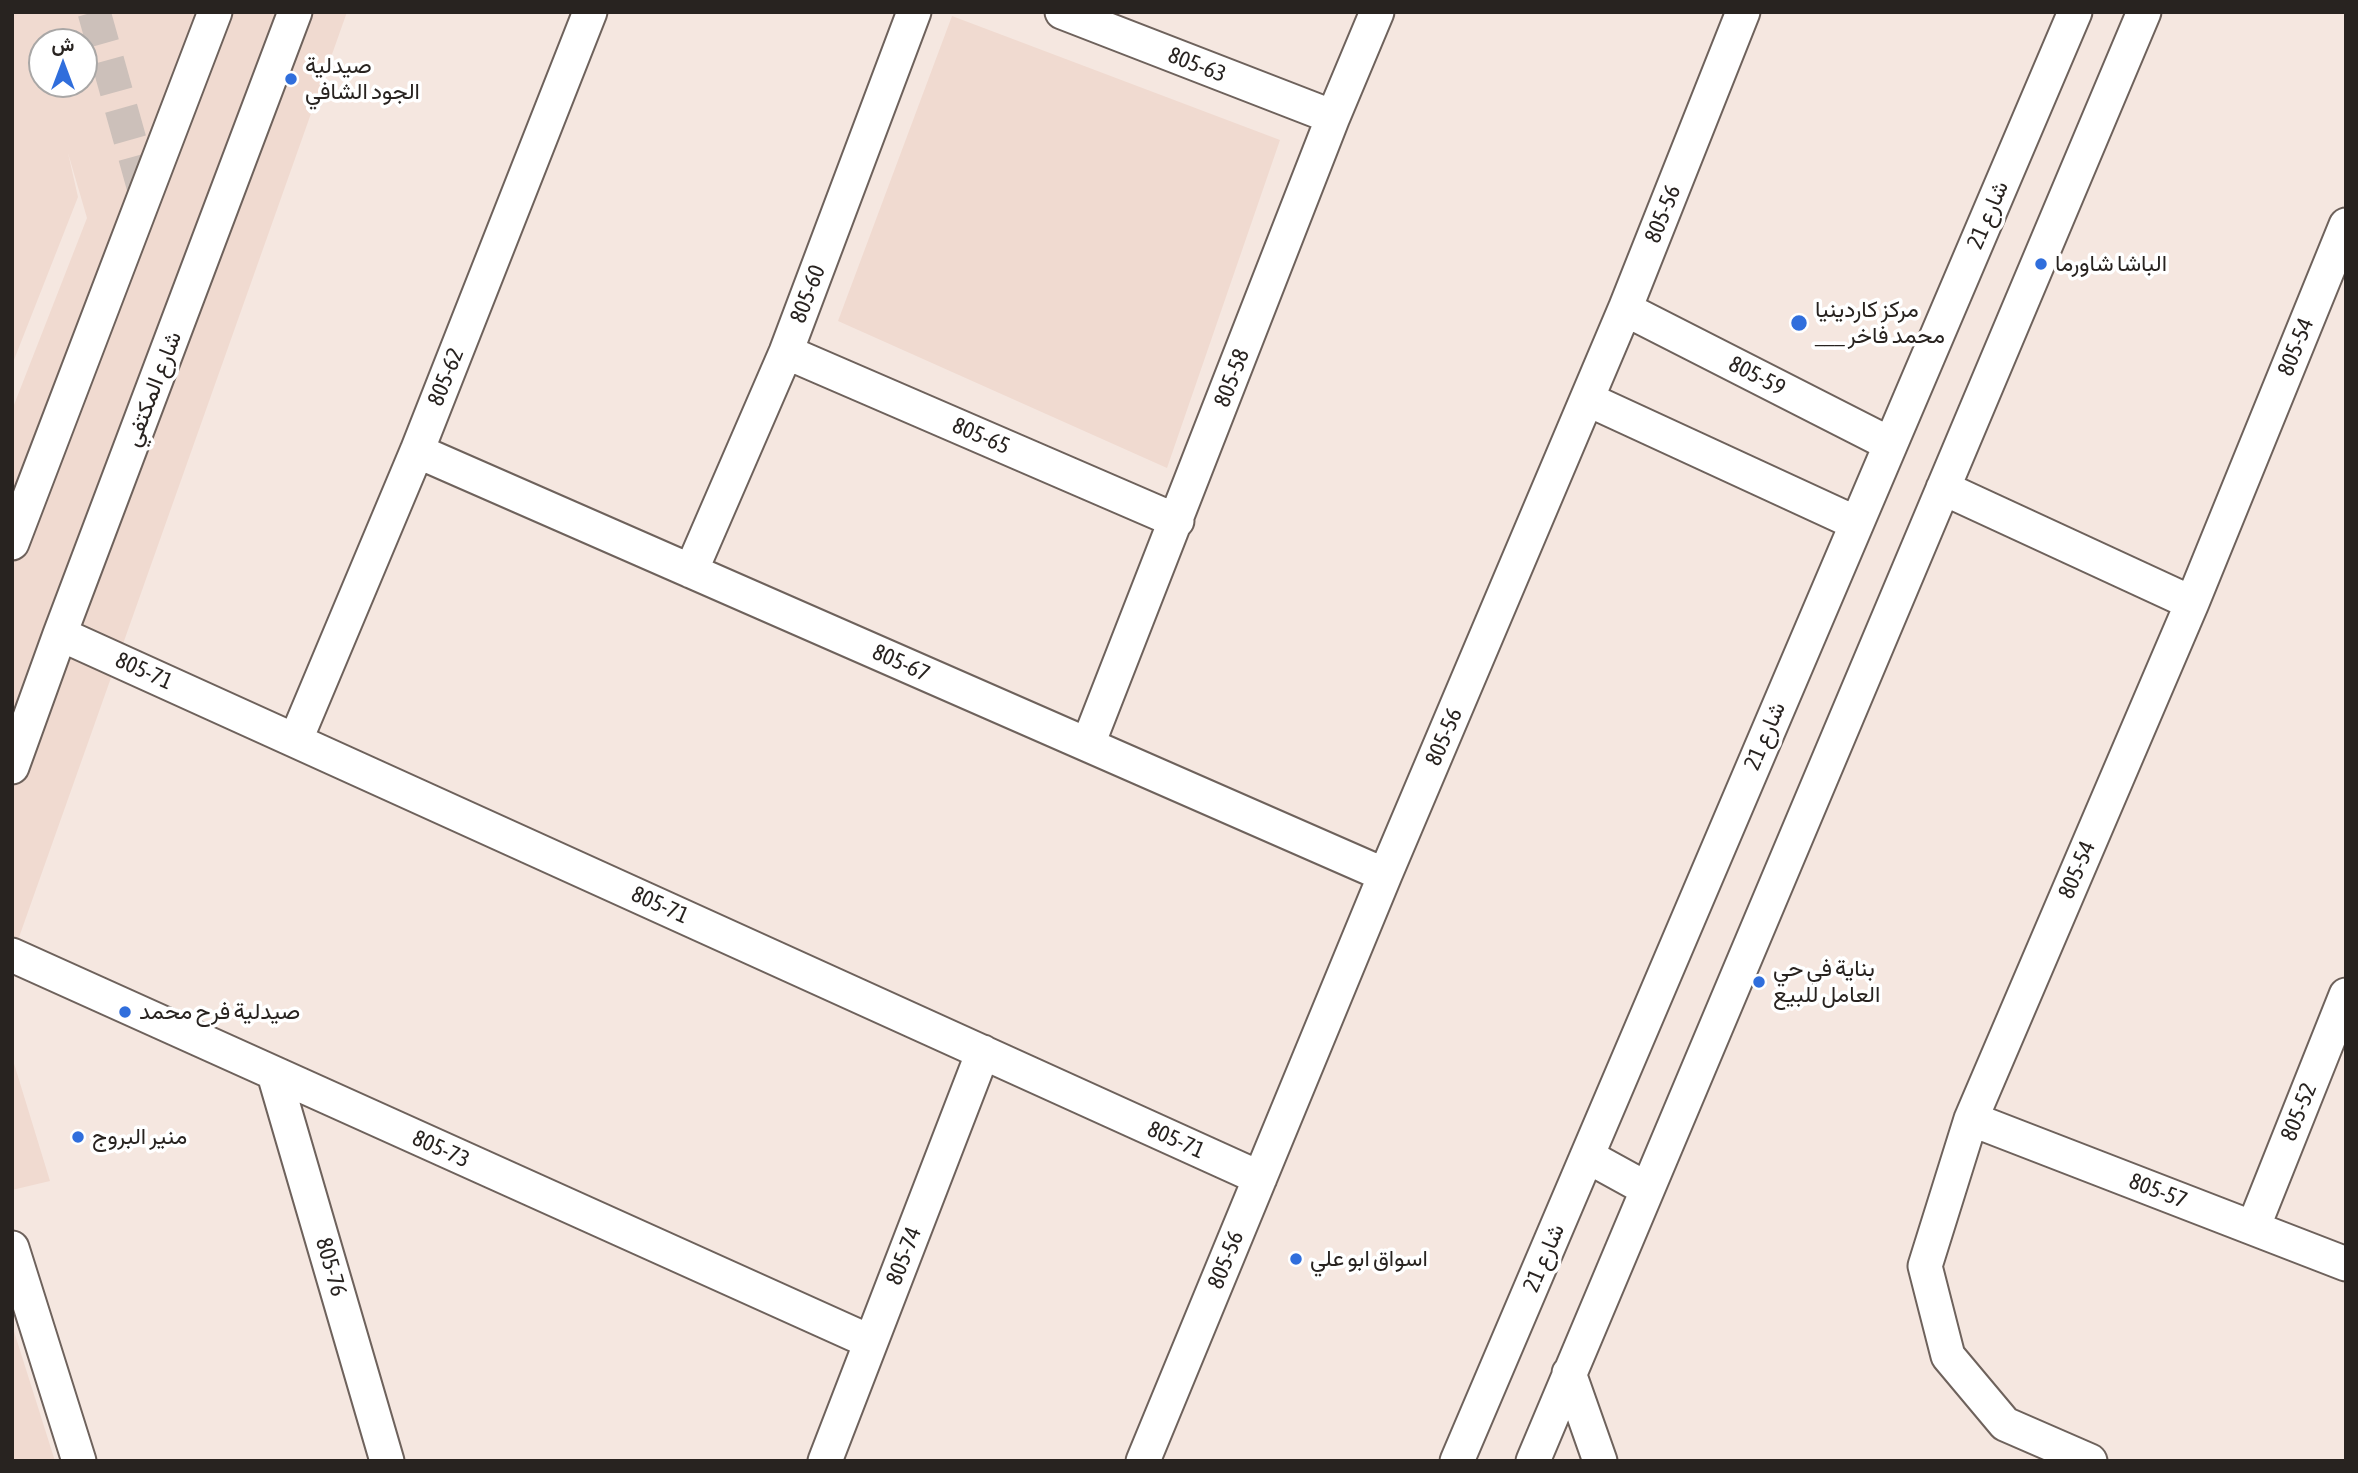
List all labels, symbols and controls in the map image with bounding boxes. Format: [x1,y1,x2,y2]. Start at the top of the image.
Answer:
north arrow [28,28,98,98]
text: ش [52,33,74,55]
street label: 805-63 [1164,41,1230,89]
place label: صيدلية الجود الشافي [305,52,420,106]
marker: صيدلية الجود الشافي [283,71,299,87]
street label: شارع 21 [1961,177,2015,253]
street label: 805-56 [1639,181,1687,247]
place label: الباشا شاورما [2055,250,2167,278]
marker: الباشا شاورما [2033,256,2049,272]
street label: 805-60 [784,261,832,327]
place label: مركز كاردينيا ___ محمد فاخر [1815,296,1945,350]
marker: مركز كاردينيا ___ محمد فاخر [1789,313,1809,333]
street label: 805-54 [2272,314,2320,380]
street label: شارع المكتفي [118,328,188,450]
street label: 805-62 [422,344,470,410]
street label: 805-58 [1208,345,1256,411]
street label: 805-59 [1724,350,1790,402]
street label: 805-65 [948,412,1014,460]
street label: 805-67 [868,638,934,688]
street label: 805-71 [111,646,177,696]
street label: شارع 21 [1738,698,1792,774]
street label: 805-56 [1420,704,1468,770]
street label: 805-54 [2053,837,2101,903]
street label: 805-71 [627,880,693,930]
place label: بناية في حي العامل للبيع [1773,955,1880,1009]
marker: بناية في حي العامل للبيع [1751,974,1767,990]
place label: صيدلية فرح محمد [139,998,300,1026]
marker: صيدلية فرح محمد [117,1004,133,1020]
street label: 805-52 [2275,1079,2323,1145]
street label: 805-71 [1143,1115,1209,1165]
place label: منير البروج [92,1123,187,1151]
street label: 805-73 [408,1124,474,1174]
marker: منير البروج [70,1129,86,1145]
street label: 805-57 [2125,1167,2191,1215]
street label: شارع 21 [1517,1220,1571,1296]
street label: 805-74 [880,1223,928,1289]
street label: 805-56 [1202,1227,1250,1293]
street label: 805-76 [309,1234,353,1300]
place label: اسواق ابو علي [1310,1245,1428,1273]
marker: اسواق ابو علي [1288,1251,1304,1267]

